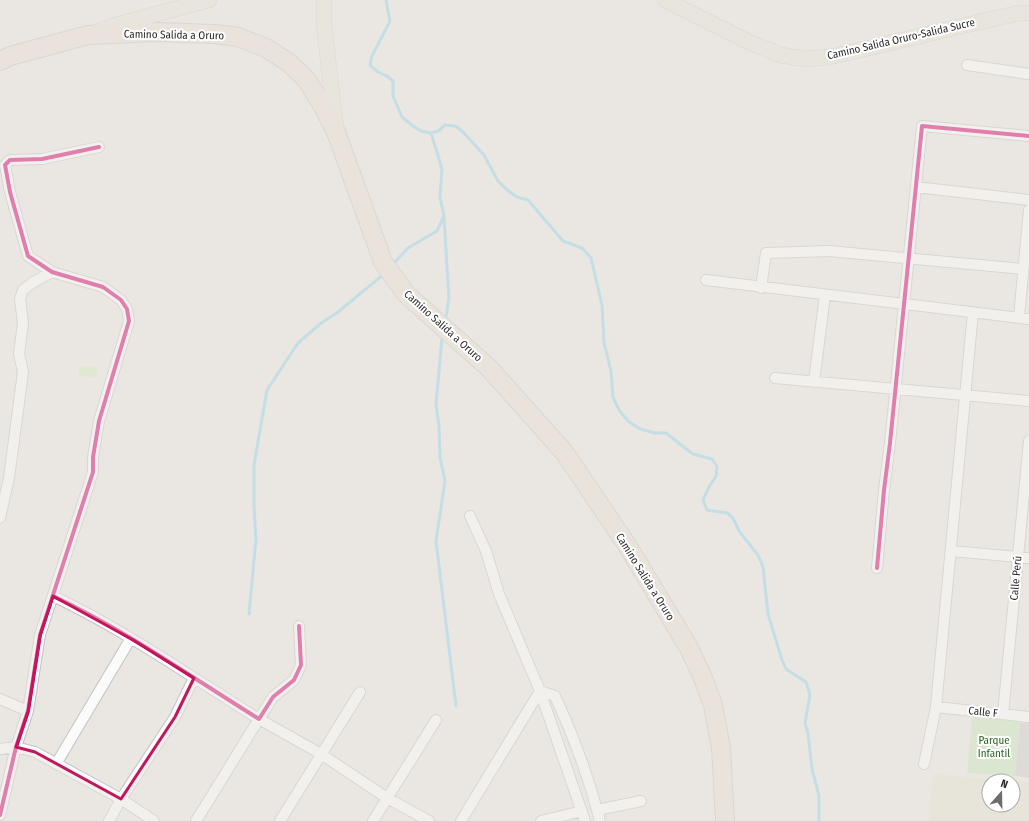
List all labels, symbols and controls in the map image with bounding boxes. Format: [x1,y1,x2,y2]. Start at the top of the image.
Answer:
street label: Camino Salida Oruro-Salida Sucre [826,16,976,62]
street label: Camino Salida a Oruro [124,28,224,42]
street label: Camino Salida a Oruro [401,288,485,365]
street label: Camino Salida a Oruro [613,531,677,623]
street label: Calle Perú [1008,555,1024,601]
street label: Calle F [968,704,998,720]
park label: Parque Infantil [978,734,1010,760]
north arrow [981,773,1021,813]
text: N [999,777,1010,791]

